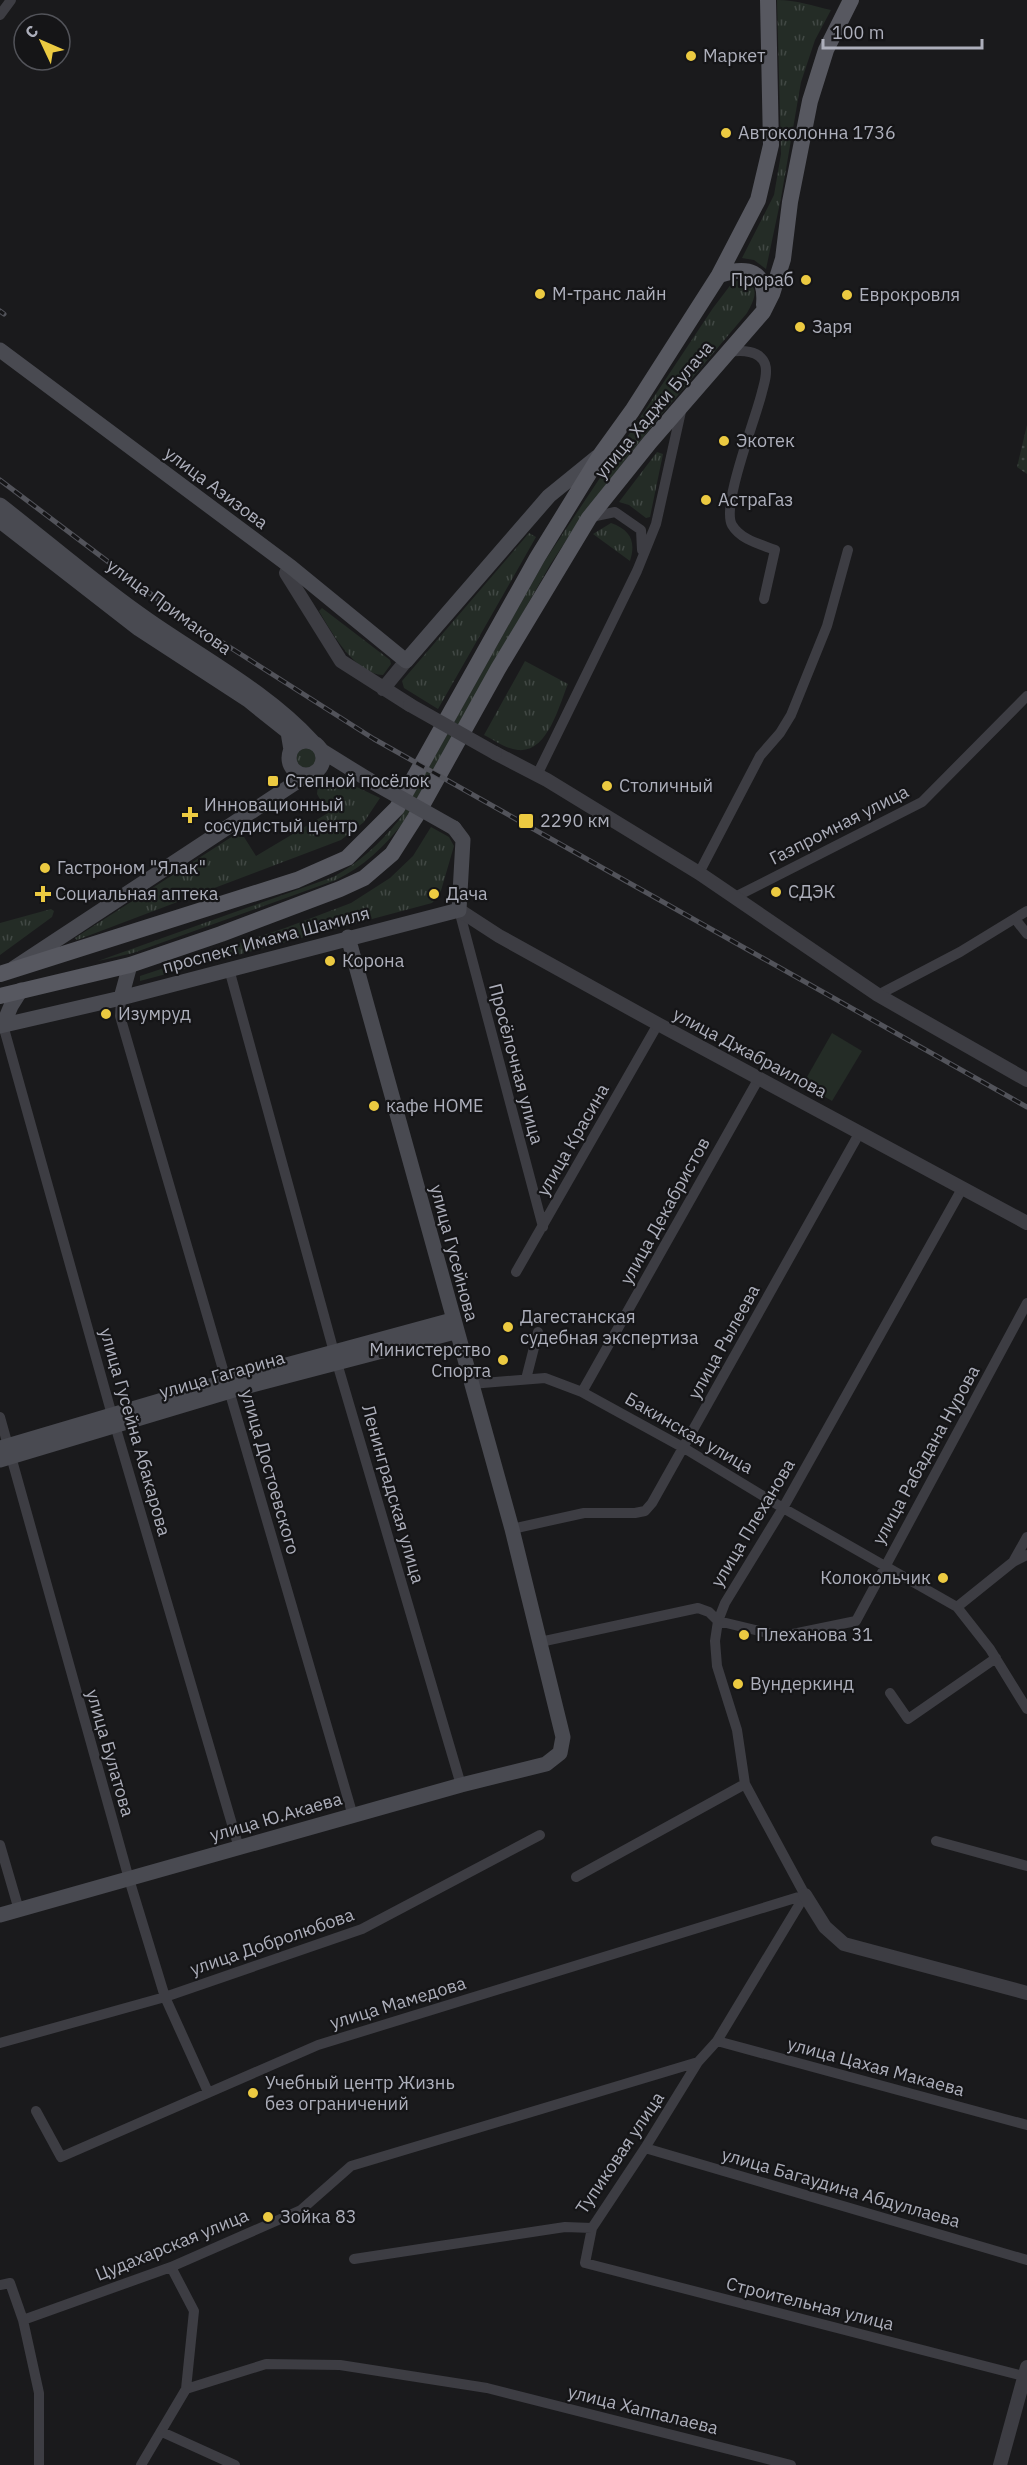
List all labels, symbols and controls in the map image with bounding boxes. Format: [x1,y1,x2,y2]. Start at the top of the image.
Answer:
north arrow [12,12,72,72]
scale bar [823,12,982,50]
text: С [20,21,42,42]
text: 100 m [832,21,884,44]
place label: Маркет [703,44,766,67]
marker: Маркет [684,49,698,63]
place label: Автоколонна 1736 [738,121,896,144]
marker: Автоколонна 1736 [719,126,733,140]
place label: Прораб [731,268,794,291]
marker: Прораб [799,273,813,287]
place label: М-транс лайн [552,282,667,305]
place label: Еврокровля [859,283,960,306]
marker: М-транс лайн [533,287,547,301]
marker: Еврокровля [840,288,854,302]
place label: Заря [812,315,852,338]
marker: Заря [793,320,807,334]
street label: улица Хаджи Булача [589,336,718,483]
place label: Экотек [736,429,795,452]
marker: Экотек [717,434,731,448]
street label: улица Азизова [160,441,273,534]
place label: АстраГаз [718,488,793,511]
marker: АстраГаз [699,493,713,507]
street label: улица Примакова [102,553,237,660]
place label: Степной посёлок [285,769,430,792]
marker: Степной посёлок [266,774,280,788]
place label: Столичный [619,774,713,797]
marker: Столичный [600,779,614,793]
street label: Газпромная улица [765,779,913,870]
place label: Инновационный сосудистый центр [204,793,358,837]
marker: Инновационный сосудистый центр [181,806,199,824]
place label: 2290 км [540,809,610,832]
marker: 2290 км [517,812,535,830]
place label: Гастроном "Ялак" [57,856,206,879]
marker: Гастроном "Ялак" [38,861,52,875]
place label: СДЭК [788,880,836,903]
place label: Социальная аптека [55,882,219,905]
place label: Дача [446,882,488,905]
marker: СДЭК [769,885,783,899]
marker: Социальная аптека [36,887,50,901]
marker: Дача [427,887,441,901]
street label: проспект Имама Шамиля [160,901,372,978]
place label: Корона [342,949,405,972]
marker: Корона [323,954,337,968]
street label: Просёлочная улица [484,981,549,1147]
place label: Изумруд [118,1002,191,1025]
street label: улица Джабраилова [669,1002,832,1103]
marker: Изумруд [99,1007,113,1021]
street label: улица Красина [531,1079,614,1200]
place label: кафе HOME [386,1094,484,1117]
marker: кафе HOME [367,1099,381,1113]
street label: улица Декабристов [614,1133,715,1289]
street label: улица Гусейнова [425,1182,484,1324]
street label: улица Рылеева [683,1280,765,1403]
place label: Дагестанская судебная экспертиза [520,1305,699,1349]
marker: Дагестанская судебная экспертиза [501,1320,515,1334]
street label: улица Гусейна Абакарова [95,1325,176,1539]
place label: Министерство Спорта [369,1338,491,1382]
street label: улица Гагарина [156,1346,288,1403]
marker: Министерство Спорта [496,1353,510,1367]
street label: улица Рабадана Нурова [867,1361,985,1548]
street label: улица Достоевского [236,1387,305,1557]
street label: Бакинская улица [621,1387,758,1479]
street label: Ленинградская улица [357,1402,430,1586]
street label: улица Плеханова [705,1454,800,1591]
place label: Колокольчик [820,1566,931,1589]
marker: Колокольчик [936,1571,950,1585]
place label: Плеханова 31 [756,1623,873,1646]
marker: Плеханова 31 [737,1628,751,1642]
place label: Вундеркинд [750,1672,854,1695]
marker: Вундеркинд [731,1677,745,1691]
street label: улица Булатова [81,1687,140,1820]
street label: улица Ю.Акаева [207,1787,345,1846]
street label: улица Добролюбова [187,1903,357,1980]
street label: улица Мамедова [327,1971,469,2034]
street label: улица Цахая Макаева [785,2032,968,2101]
place label: Учебный центр Жизнь без ограничений [265,2071,455,2115]
marker: Учебный центр Жизнь без ограничений [246,2086,260,2100]
street label: Тупиковая улица [570,2087,669,2218]
street label: улица Багаудина Абдуллаева [719,2142,963,2233]
street label: Цудахарская улица [92,2203,252,2286]
place label: Зойка 83 [280,2205,357,2228]
marker: Зойка 83 [261,2210,275,2224]
street label: Строительная улица [724,2272,897,2336]
street label: улица Хаппалаева [566,2380,721,2439]

